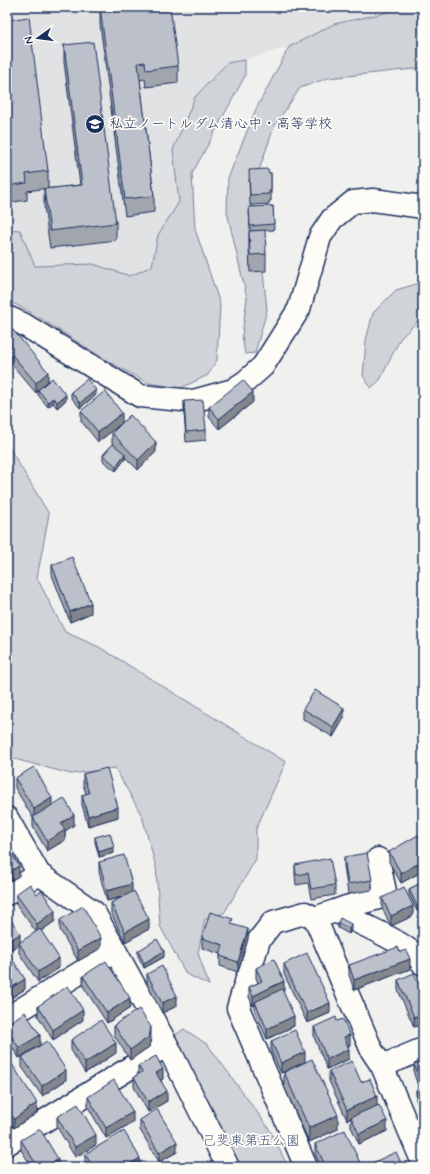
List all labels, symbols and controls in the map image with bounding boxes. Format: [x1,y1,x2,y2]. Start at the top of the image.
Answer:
north arrow [18,18,58,58]
text: N [22,35,37,45]
school or university icon: 私立ノートルダム清心中・高等学校 [84,113,106,135]
place label: 私立ノートルダム清心中・高等学校 [109,115,332,133]
park label: 己斐東第五公園 [202,1132,300,1150]

